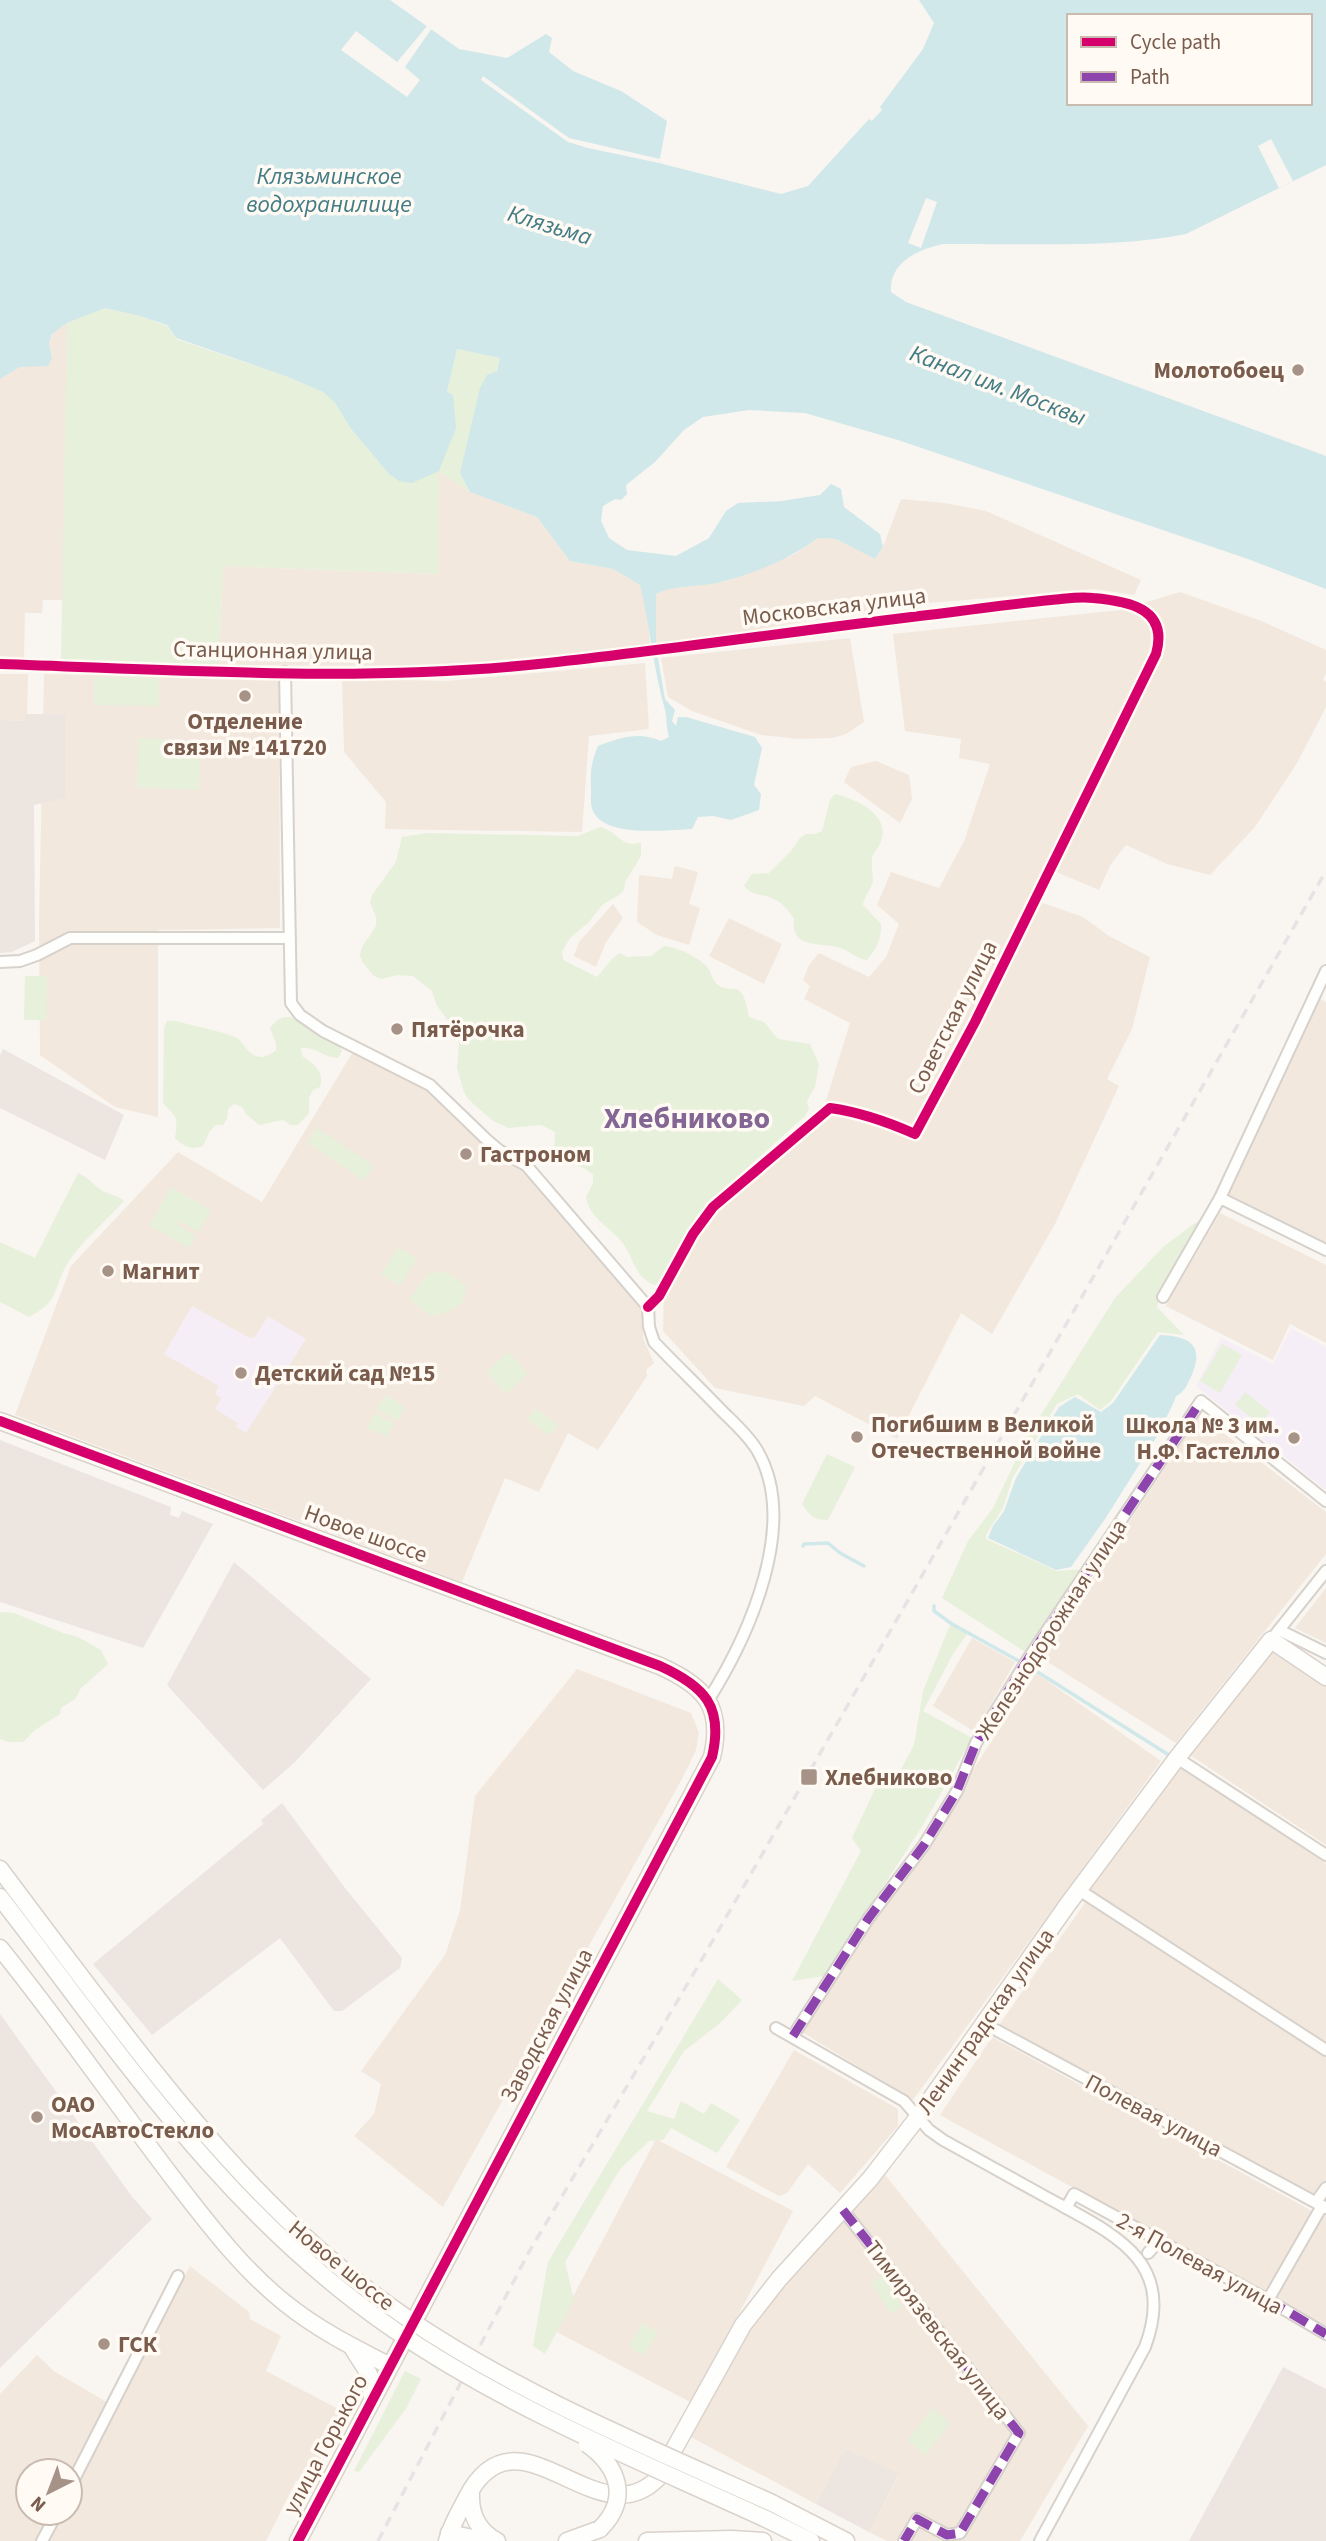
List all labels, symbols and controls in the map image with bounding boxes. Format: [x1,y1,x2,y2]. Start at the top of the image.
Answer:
legend [1067,14,1312,105]
text: Cycle path [1130,27,1221,57]
text: Path [1130,62,1170,92]
water label: Клязьминское водохранилище [246,159,412,222]
water label: Клязьма [503,196,597,255]
water label: Канал им. Москвы [905,336,1091,435]
place label: Молотобоец [1153,354,1284,387]
marker: Молотобоец [1290,362,1306,378]
street label: Московская улица [740,579,928,634]
street label: Станционная улица [173,632,373,669]
marker: Отделение связи № 141720 [237,688,253,704]
place label: Отделение связи № 141720 [163,705,327,764]
street label: Советская улица [899,935,1005,1100]
place label: Пятёрочка [411,1013,525,1046]
marker: Пятёрочка [389,1021,405,1037]
district label: Хлебниково [604,1097,770,1140]
place label: Гастроном [480,1138,591,1171]
marker: Гастроном [458,1146,474,1162]
place label: Магнит [122,1255,200,1288]
marker: Магнит [100,1263,116,1279]
place label: Детский сад №15 [255,1357,435,1390]
marker: Детский сад №15 [233,1365,249,1381]
place label: Погибшим в Великой Отечественной войне [871,1408,1101,1467]
place label: Школа № 3 им. Н.Ф. Гастелло [1125,1409,1280,1468]
marker: Погибшим в Великой Отечественной войне [849,1429,865,1445]
marker: Школа № 3 им. Н.Ф. Гастелло [1286,1430,1302,1446]
street label: Новое шоссе [300,1496,432,1571]
street label: Железнодорожная улица [968,1513,1135,1746]
place label: Хлебниково [825,1761,953,1794]
marker: Хлебниково [799,1767,819,1787]
street label: Ленинградская улица [909,1922,1062,2121]
street label: Заводская улица [492,1942,601,2108]
street label: Полевая улица [1079,2065,1228,2165]
place label: ОАО МосАвтоСтекло [51,2088,214,2147]
marker: ОАО МосАвтоСтекло [29,2109,45,2125]
street label: 2-я Полевая улица [1111,2204,1289,2323]
street label: Новое шоссе [281,2212,402,2319]
street label: Тимирязевская улица [857,2234,1018,2427]
place label: ГСК [118,2328,158,2361]
marker: ГСК [96,2336,112,2352]
street label: улица Горького [275,2368,376,2520]
north arrow [14,2457,84,2527]
text: N [25,2489,52,2518]

